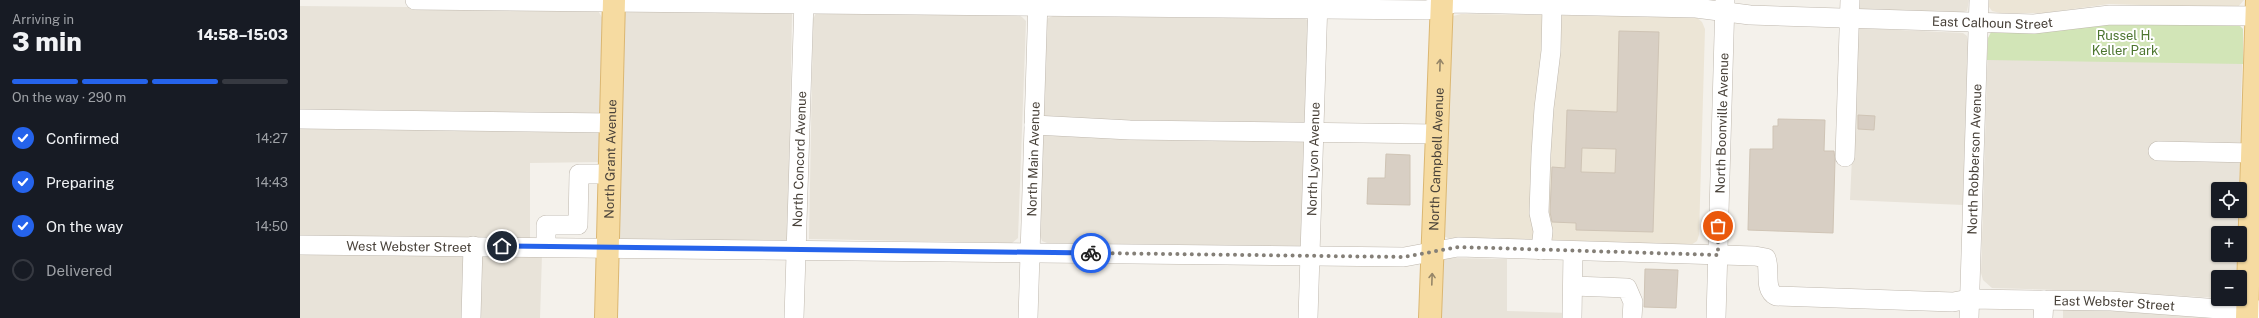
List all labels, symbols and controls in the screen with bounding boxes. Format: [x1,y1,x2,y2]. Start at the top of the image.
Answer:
text: Arriving in [12,12,74,27]
street label: East Calhoun Street [1932,13,2054,32]
text: 3 min [12,26,82,57]
text: 14:58–15:03 [197,26,288,43]
park label: Russel H. Keller Park [2092,28,2158,58]
street label: North Boonville Avenue [1712,52,1731,194]
one-way arrow [1436,59,1443,72]
street label: North Robberson Avenue [1964,83,1984,235]
street label: North Campbell Avenue [1426,87,1446,231]
text: On the way · 290 m [12,90,126,105]
street label: North Concord Avenue [789,91,809,228]
street label: North Grant Avenue [601,99,619,219]
street label: North Main Avenue [1024,101,1042,217]
street label: North Lyon Avenue [1304,102,1322,216]
icon: check [12,127,34,149]
text: Confirmed [46,130,119,147]
text: 14:27 [256,131,288,146]
icon: check [12,171,34,193]
text: Preparing [46,174,115,191]
text: 14:43 [255,175,288,190]
map controls [2211,182,2247,306]
button: locate [2211,182,2247,218]
pin [1701,209,1735,243]
icon: check [12,215,34,237]
icon: bag [1707,215,1729,237]
text: On the way [46,218,123,235]
text: 14:50 [255,219,288,234]
button: + [2211,226,2247,262]
pin [485,229,519,263]
courier [1071,233,1111,273]
icon: home [491,235,513,257]
street label: West Webster Street [346,238,472,254]
icon: bike [1080,242,1102,264]
text: Delivered [46,262,112,279]
button: − [2211,270,2247,306]
one-way arrow [1428,273,1435,286]
street label: East Webster Street [2054,293,2175,313]

